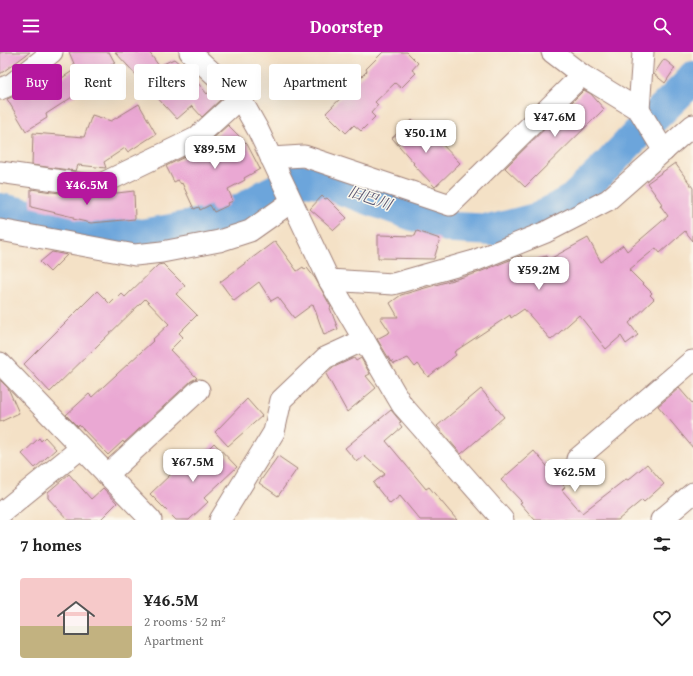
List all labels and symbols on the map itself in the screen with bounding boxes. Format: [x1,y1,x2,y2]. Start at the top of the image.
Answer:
pin: ¥47.6M [522,104,588,138]
pin: ¥50.1M [393,120,459,154]
pin: ¥89.5M [182,136,248,170]
pin: ¥46.5M [54,172,120,206]
water label: 旧巴川 [345,180,397,215]
pin: ¥59.2M [506,257,572,291]
pin: ¥67.5M [160,449,226,483]
pin: ¥62.5M [542,459,608,493]

